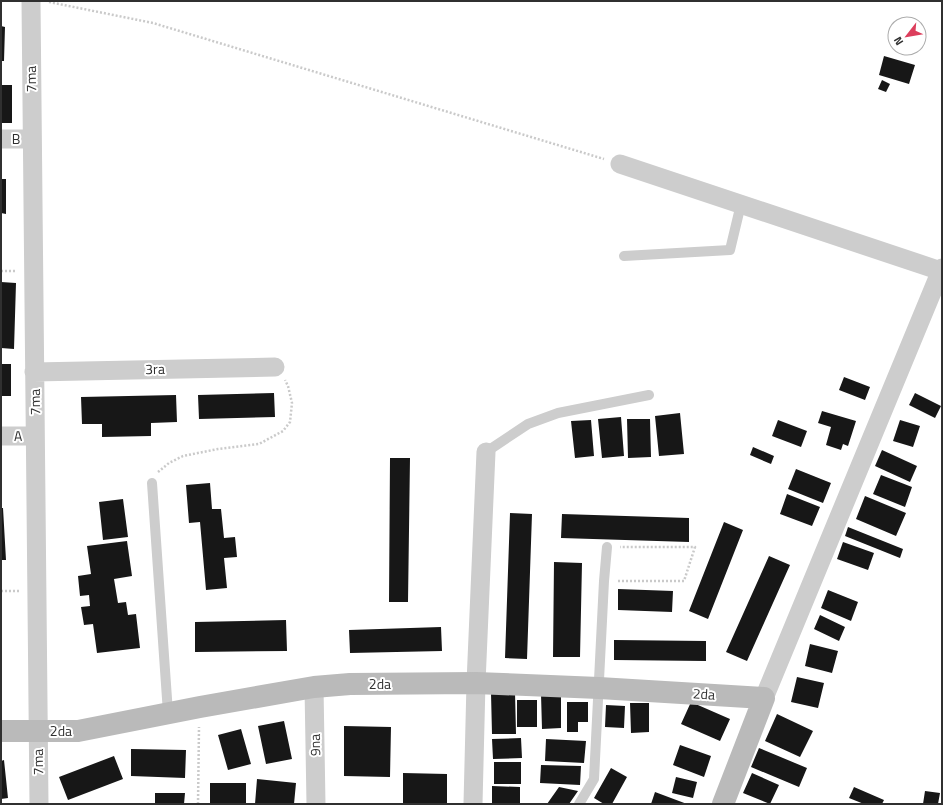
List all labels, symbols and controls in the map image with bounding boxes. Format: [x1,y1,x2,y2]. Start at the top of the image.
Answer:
north arrow [887,16,927,56]
text: N [890,34,907,49]
street label: 7ma [20,66,41,92]
street label: B [12,128,20,149]
street label: 3ra [145,358,165,379]
street label: 7ma [24,389,45,415]
street label: A [14,425,23,446]
street label: 2da [369,673,391,694]
street label: 2da [692,682,716,705]
street label: 2da [50,720,72,741]
street label: 9na [304,734,325,756]
street label: 7ma [27,749,48,775]

